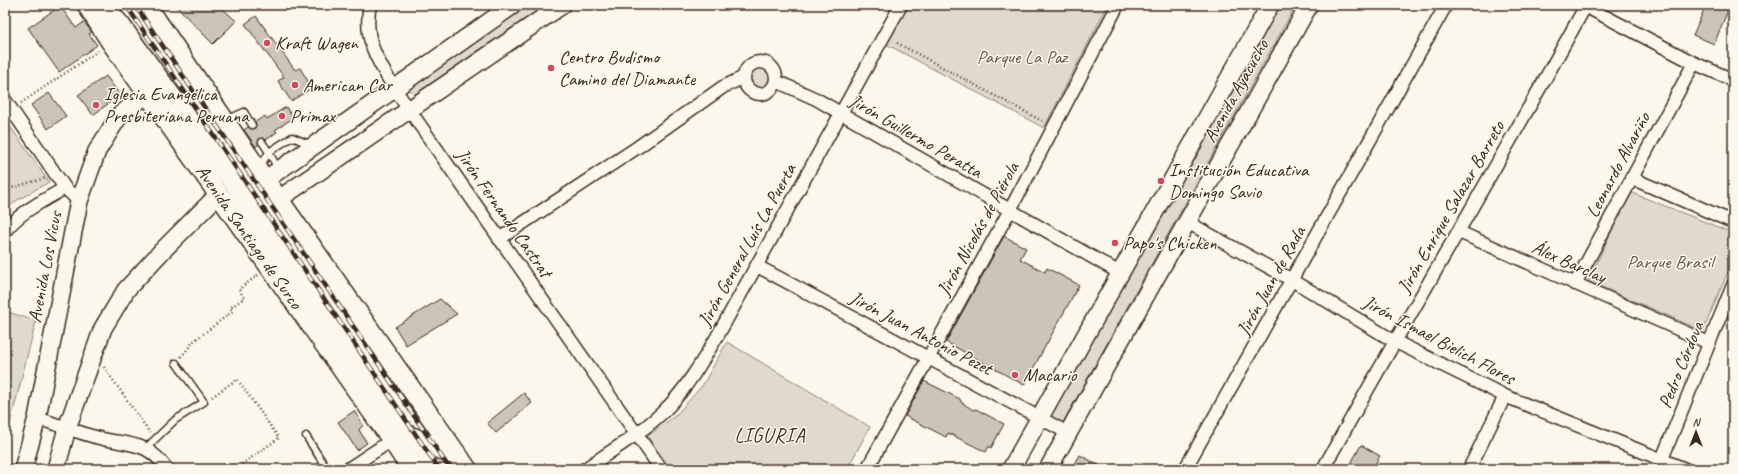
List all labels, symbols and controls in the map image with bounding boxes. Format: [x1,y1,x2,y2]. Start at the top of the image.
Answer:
place label: Kraft Wagen [275,31,359,55]
street label: Avenida Ayacucho [1198,34,1275,147]
marker: Kraft Wagen [262,38,272,48]
place label: Centro Budismo Camino del Diamante [559,45,697,91]
park label: Parque La Paz [977,45,1069,69]
marker: Centro Budismo Camino del Diamante [546,63,556,73]
place label: American Car [303,73,393,97]
marker: American Car [290,80,300,90]
place label: Iglesia Evangélica Presbiteriana Peruana [104,82,250,128]
street label: Jirón Guillermo Peratta [845,88,988,184]
marker: Iglesia Evangélica Presbiteriana Peruana [91,100,101,110]
place label: Primax [290,104,337,128]
street label: Leonardo Alvariño [1580,107,1656,222]
marker: Primax [277,111,287,121]
street label: Jirón Enrique Salazar Barreto [1391,116,1511,298]
street label: Jirón Fernando Castrat [450,143,559,284]
street label: Jirón Nicolás de Piérola [931,157,1025,301]
street label: Jirón General Luís La Puerta [692,158,802,331]
place label: Institución Educativa Domingo Savio [1169,158,1310,204]
street label: Avenida Santiago de Surco [190,160,308,315]
marker: Institución Educativa Domingo Savio [1156,176,1166,186]
street label: Avenida Los Vicus [22,208,68,325]
street label: Jirón Juan de Rada [1231,221,1312,341]
place label: Papo's Chicken [1123,231,1217,255]
street label: Álex Barclay [1528,235,1611,290]
marker: Papo's Chicken [1110,238,1120,248]
park label: Parque Brasil [1627,250,1717,274]
street label: Jirón Juan Antonio Pezet [845,285,998,381]
street label: Jirón Ismael Bielich Flores [1358,289,1521,391]
street label: Pedro Córdova [1653,317,1710,412]
place label: Macario [1023,363,1078,387]
marker: Macario [1010,370,1020,380]
north arrow [1676,412,1716,452]
text: N [1693,415,1702,429]
district label: LIGURIA [735,423,805,448]

